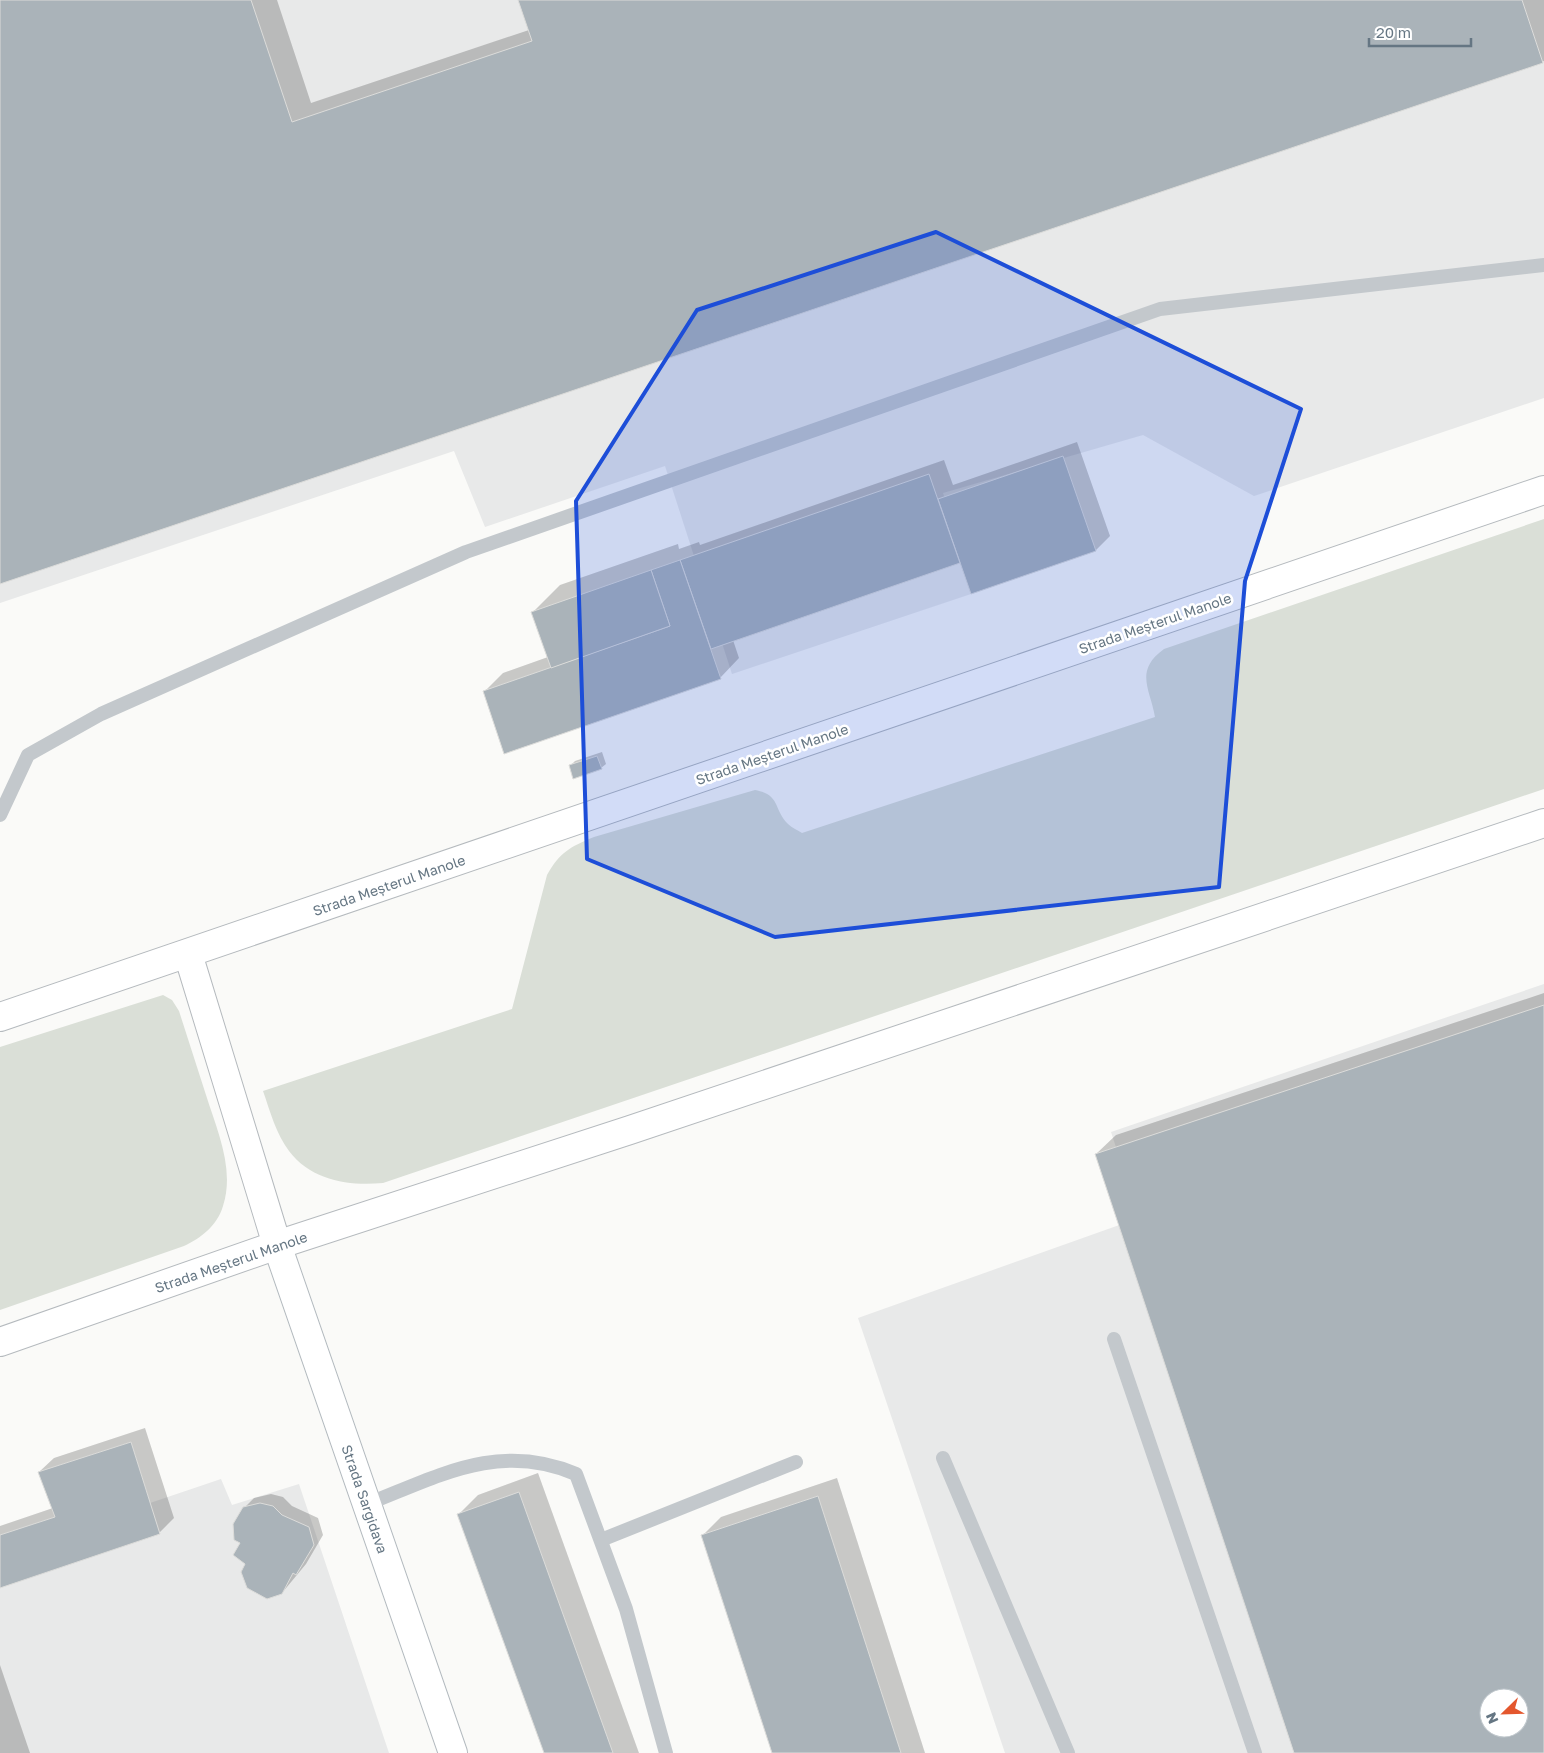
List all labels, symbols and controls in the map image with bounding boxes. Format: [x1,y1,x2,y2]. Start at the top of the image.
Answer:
scale bar [1369,15,1472,47]
text: 20 m [1376,23,1411,41]
street label: Strada Meșterul Manole [1077,589,1233,657]
street label: Strada Meșterul Manole [694,720,850,788]
street label: Strada Meșterul Manole [311,851,467,919]
street label: Strada Meșterul Manole [153,1228,309,1296]
street label: Strada Sargidava [338,1443,392,1555]
north arrow [1479,1688,1529,1738]
text: N [1482,1710,1501,1726]

